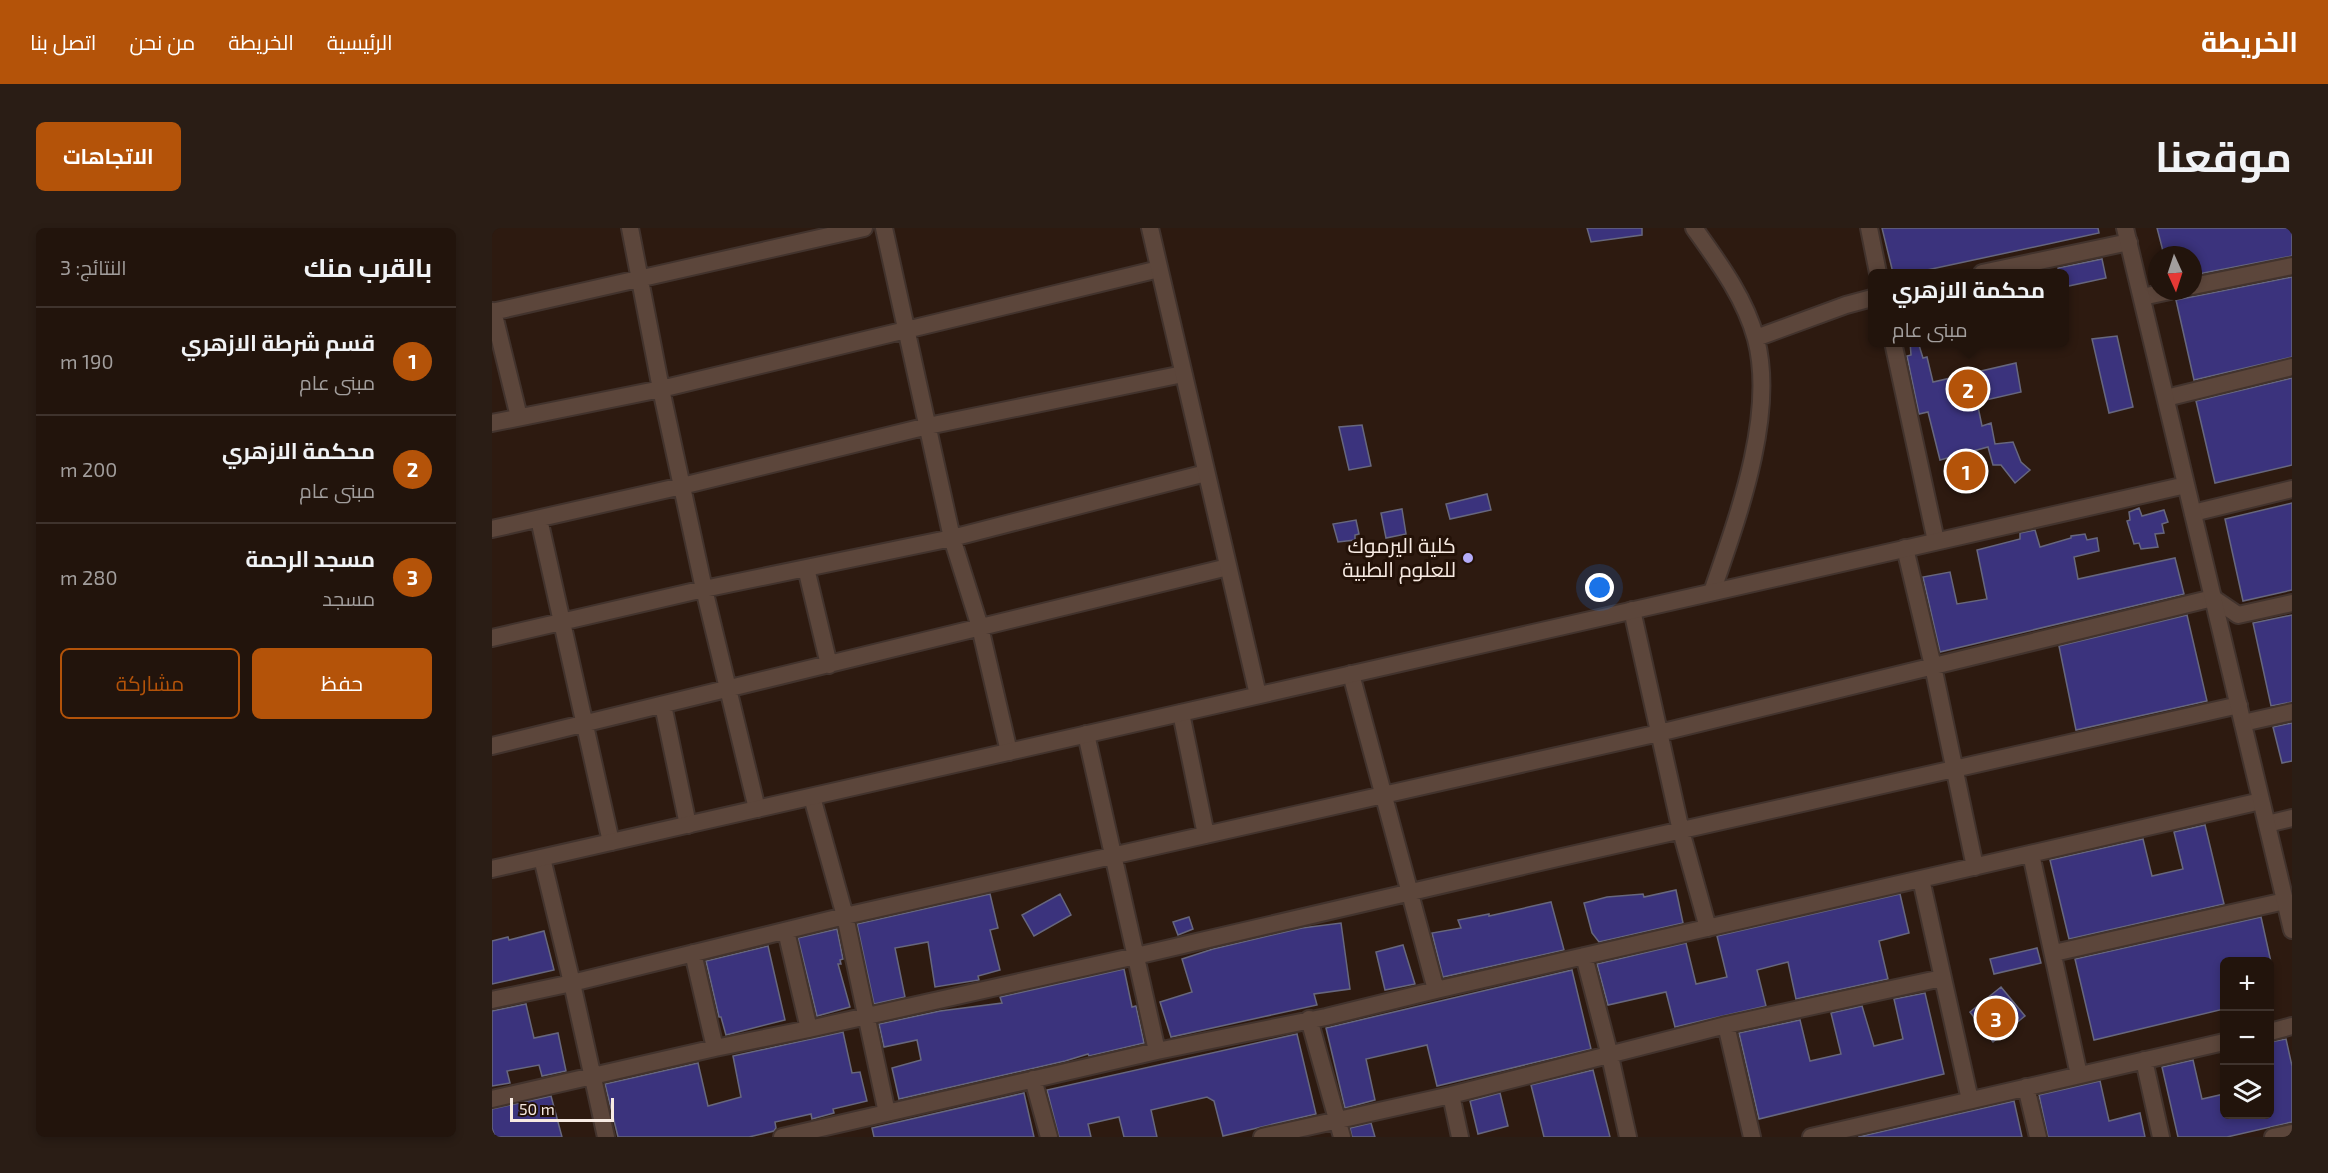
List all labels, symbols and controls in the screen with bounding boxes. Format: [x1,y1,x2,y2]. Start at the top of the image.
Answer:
text: الخريطة [2201,24,2298,58]
text: اتصل بنا [30,29,97,54]
text: من نحن [130,29,195,54]
text: الخريطة [228,29,294,54]
text: الرئيسية [327,29,393,54]
button: الاتجاهات [36,122,181,191]
text: موقعنا [2155,130,2292,180]
north arrow [2148,246,2202,300]
text: بالقرب منك [304,251,432,282]
text: النتائج: 3 [60,255,127,279]
popup [1868,269,2069,347]
text: محكمة الازهري [1892,276,2045,302]
text: مبنى عام [1892,317,1968,341]
text: قسم شرطة الازهري [181,329,375,355]
text: 190 m [60,349,113,373]
text: 1 [408,349,417,373]
pin: 2 [1948,366,1988,412]
text: مبنى عام [299,370,375,394]
text: محكمة الازهري [222,437,375,463]
pin: 1 [1946,448,1986,494]
text: 200 m [60,457,117,481]
text: 2 [407,457,418,481]
text: مبنى عام [299,478,375,502]
place label: كلية اليرموك للعلوم الطبية [1342,532,1456,584]
text: مسجد الرحمة [246,545,375,571]
marker: كلية اليرموك للعلوم الطبية [1461,551,1475,565]
text: 280 m [60,565,117,589]
text: 3 [407,565,418,589]
your location [1585,573,1614,602]
text: مسجد [322,586,375,610]
button: مشاركة [60,648,240,719]
button: حفظ [252,648,432,719]
map controls [2220,957,2274,1119]
button: + [2220,957,2274,1011]
pin: 3 [1976,996,2016,1040]
button: − [2220,1011,2274,1065]
button: layers [2220,1065,2274,1119]
scale bar [510,1095,614,1122]
text: 50 m [519,1099,555,1118]

